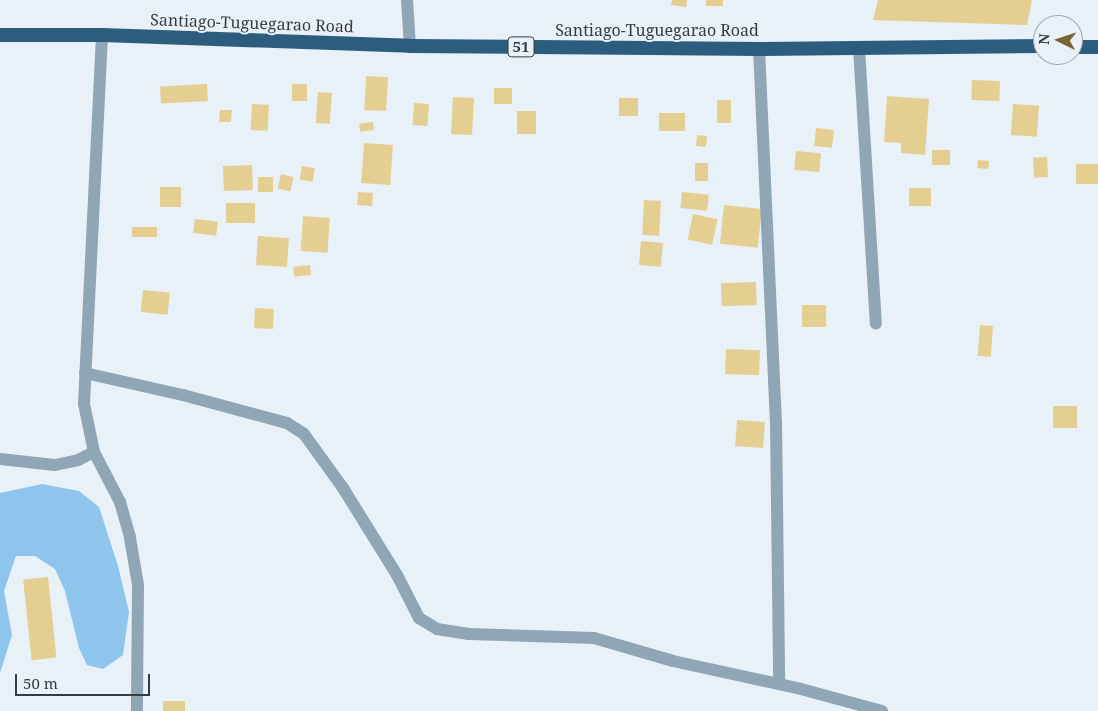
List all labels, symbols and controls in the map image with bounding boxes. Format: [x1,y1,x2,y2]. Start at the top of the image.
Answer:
street label: Santiago-Tuguegarao Road [150,10,354,36]
north arrow [1033,15,1083,65]
street label: Santiago-Tuguegarao Road [555,20,759,40]
text: N [1034,33,1053,45]
road number: 51 [507,34,535,60]
scale bar [18,664,152,696]
text: 50 m [23,673,58,693]

